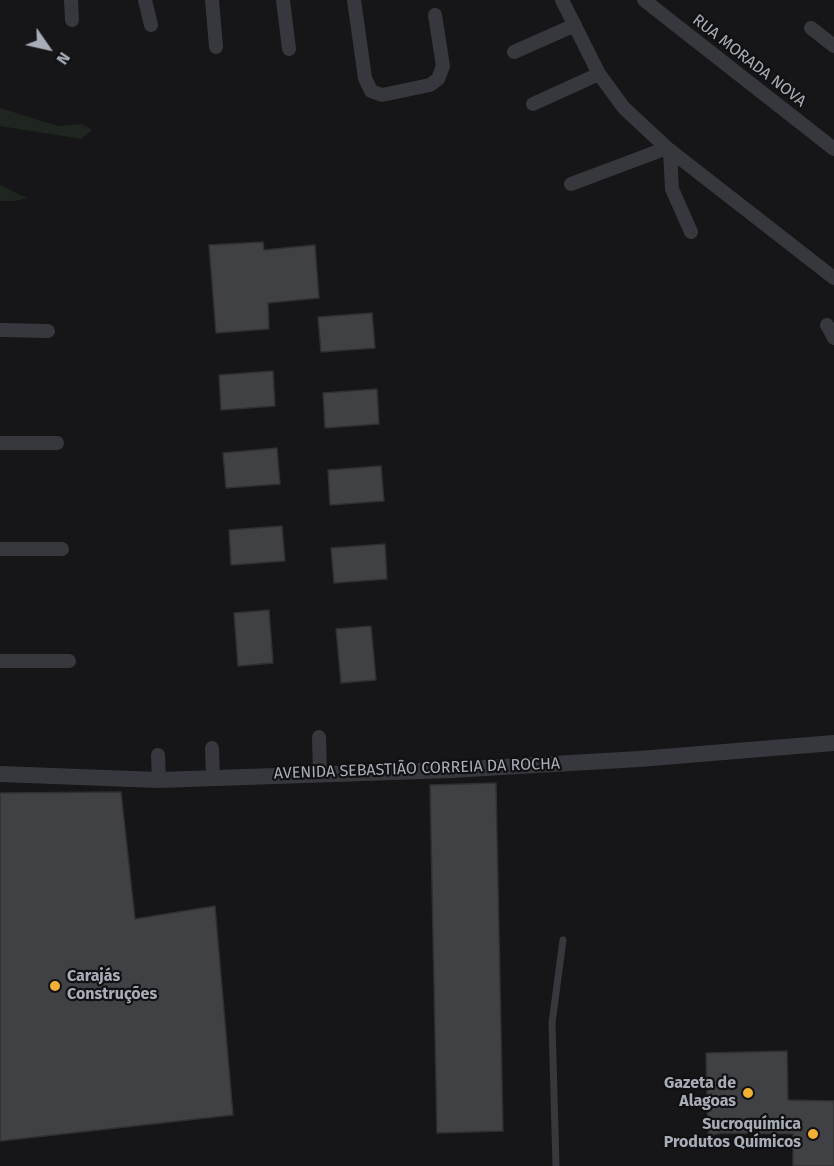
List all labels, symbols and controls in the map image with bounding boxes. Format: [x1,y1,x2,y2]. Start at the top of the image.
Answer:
street label: RUA MORADA NOVA [688,11,810,111]
north arrow [18,18,78,78]
text: N [52,49,74,68]
street label: AVENIDA SEBASTIÃO CORREIA DA ROCHA [274,754,560,784]
place label: Carajás Construções [67,967,157,1005]
marker: Carajás Construções [48,979,62,993]
place label: Gazeta de Alagoas [664,1074,736,1112]
marker: Gazeta de Alagoas [741,1086,755,1100]
place label: Sucroquímica Produtos Químicos [664,1115,801,1153]
marker: Sucroquímica Produtos Químicos [806,1127,820,1141]

